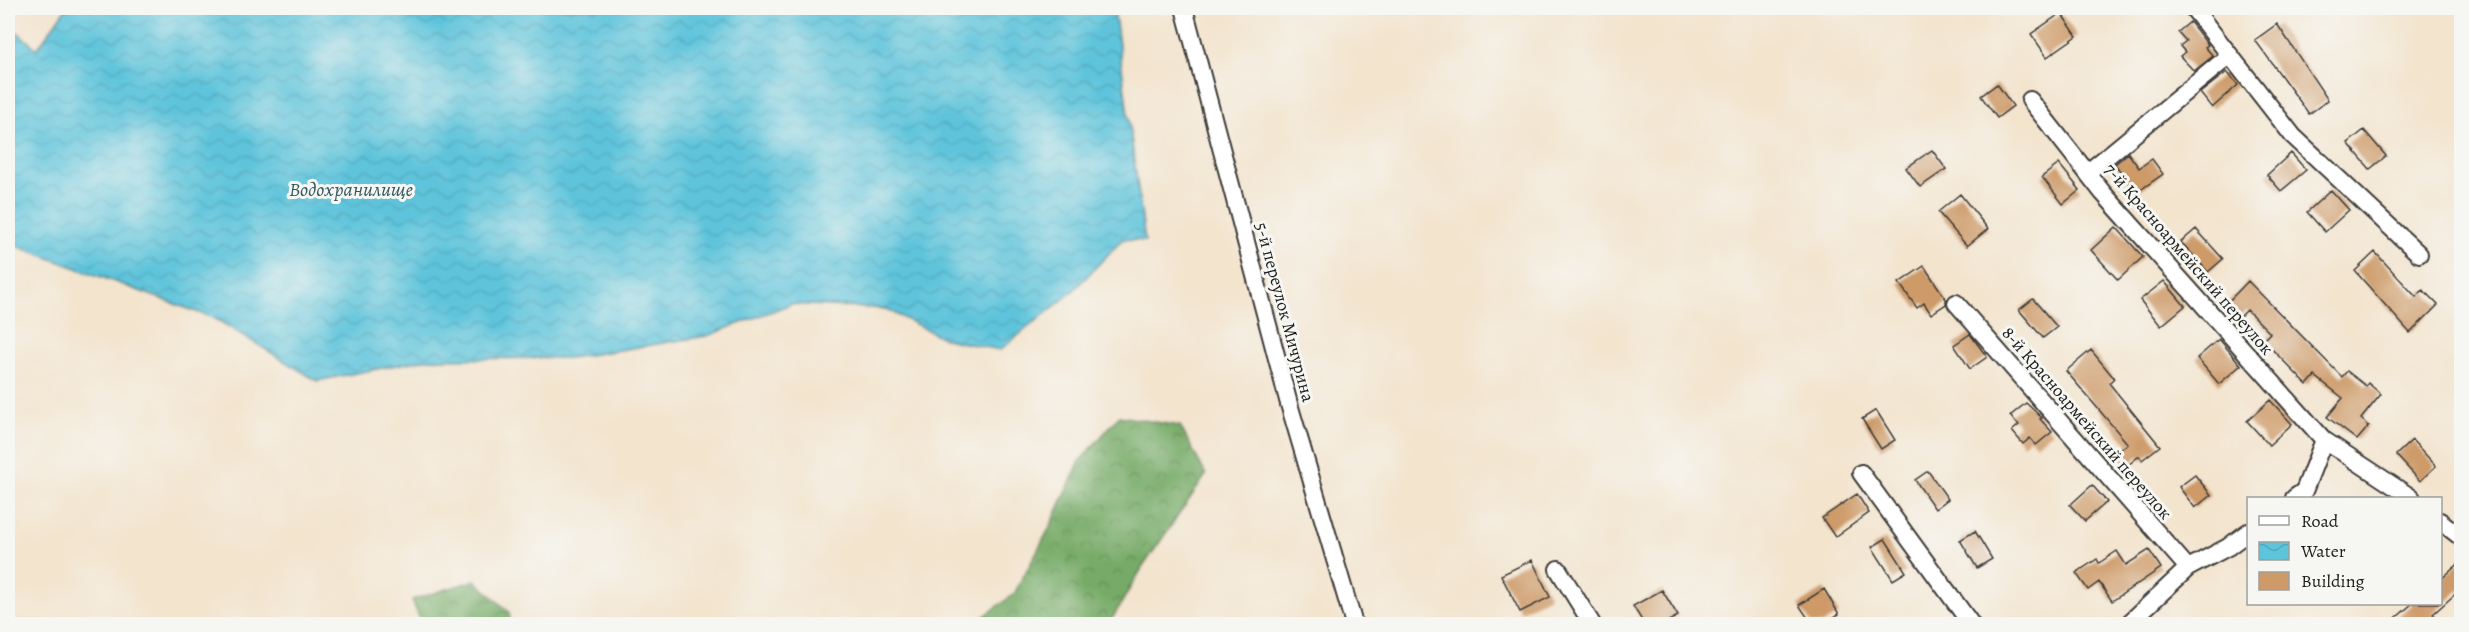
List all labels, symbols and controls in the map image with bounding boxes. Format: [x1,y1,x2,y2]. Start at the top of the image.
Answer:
street label: 7-й Красноармейский переулок [2099,158,2279,360]
water label: Водохранилище [289,176,413,203]
street label: 5-й переулок Мичурина [1249,220,1321,405]
street label: 8-й Красноармейский переулок [1997,322,2177,524]
legend [2247,497,2442,605]
text: Road [2301,509,2339,533]
text: Water [2300,539,2346,563]
text: Building [2301,569,2365,593]

